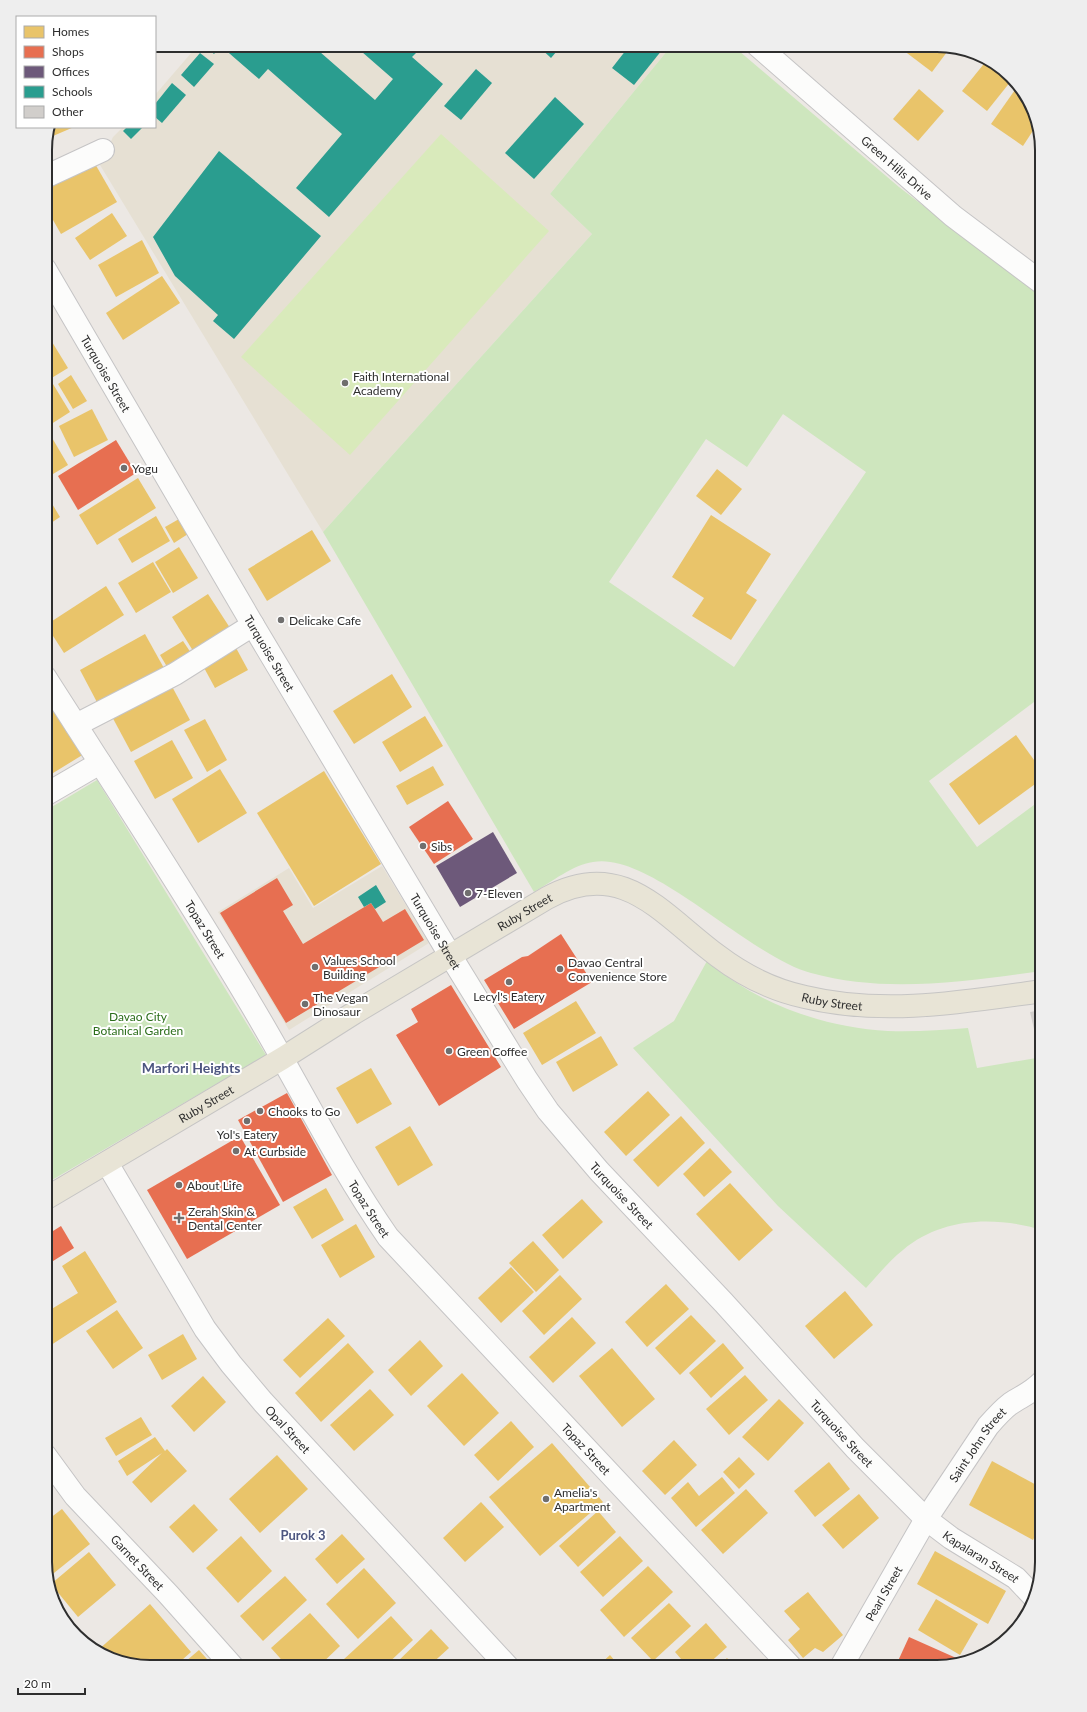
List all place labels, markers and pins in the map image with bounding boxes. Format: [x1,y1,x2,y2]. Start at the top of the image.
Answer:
place label: Faith International Academy [353,369,449,398]
marker: Faith International Academy [340,378,350,388]
place label: Yogu [132,461,158,476]
marker: Yogu [119,463,129,473]
place label: Delicake Cafe [289,613,361,628]
marker: Delicake Cafe [276,615,286,625]
place label: Sibs [431,839,452,854]
marker: Sibs [418,841,428,851]
place label: 7-Eleven [476,886,522,901]
marker: 7-Eleven [463,888,473,898]
place label: Values School Building [323,953,396,982]
place label: Davao Central Convenience Store [568,955,667,984]
marker: Values School Building [310,962,320,972]
marker: Davao Central Convenience Store [555,964,565,974]
marker: Lecyl's Eatery [504,977,514,987]
place label: Lecyl's Eatery [473,989,545,1004]
place label: The Vegan Dinosaur [313,990,368,1019]
marker: The Vegan Dinosaur [300,999,310,1009]
place label: Green Coffee [457,1044,527,1059]
marker: Green Coffee [444,1046,454,1056]
place label: Chooks to Go [268,1104,341,1119]
marker: Chooks to Go [255,1106,265,1116]
marker: Yol's Eatery [242,1116,252,1126]
place label: Yol's Eatery [217,1127,278,1142]
place label: At Curbside [244,1144,306,1159]
marker: At Curbside [231,1146,241,1156]
place label: About Life [187,1178,242,1193]
marker: About Life [174,1180,184,1190]
place label: Zerah Skin & Dental Center [188,1204,263,1233]
marker: Zerah Skin & Dental Center [173,1212,185,1224]
place label: Amelia's Apartment [554,1485,611,1514]
marker: Amelia's Apartment [541,1494,551,1504]

